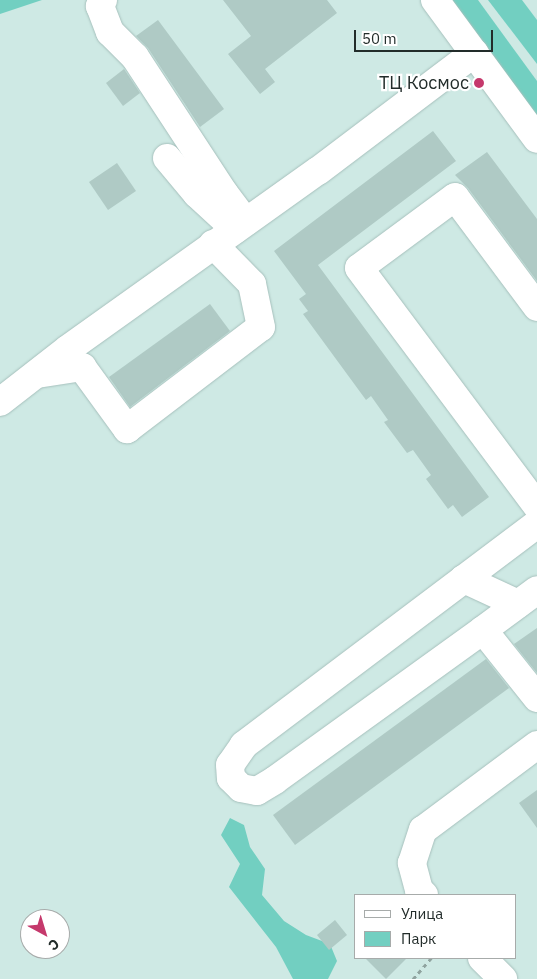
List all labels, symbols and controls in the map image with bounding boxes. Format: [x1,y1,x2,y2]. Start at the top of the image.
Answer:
scale bar [357,20,496,52]
text: 50 m [362,29,397,48]
place label: ТЦ Космос [379,72,469,94]
marker: ТЦ Космос [473,77,485,89]
legend [354,894,517,959]
text: Улица [401,904,443,923]
north arrow [20,909,70,959]
text: Парк [401,929,436,948]
text: С [45,935,63,955]

